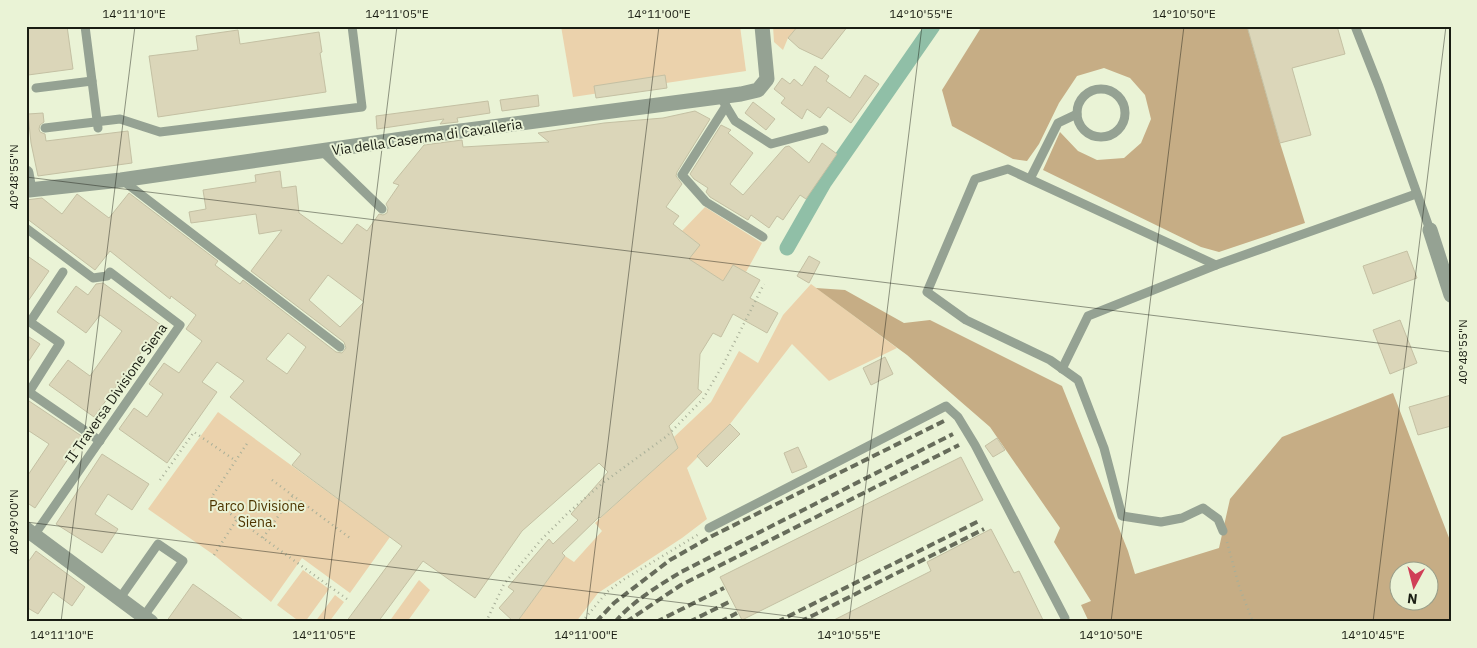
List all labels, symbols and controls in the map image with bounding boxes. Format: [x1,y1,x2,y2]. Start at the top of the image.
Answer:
text: 14°11'10"E [102,6,166,21]
text: 14°11'05"E [365,6,429,21]
text: 14°11'00"E [627,6,691,21]
text: 14°10'55"E [889,6,953,21]
text: 14°10'50"E [1152,6,1216,21]
street label: Via della Caserma di Cavalleria [331,115,524,159]
text: 40°48'55"N [6,144,21,210]
street label: II Traversa Divisione Siena [61,319,171,466]
text: 40°48'55"N [1455,319,1470,385]
text: 40°49'00"N [6,489,21,555]
park label: Parco Divisione Siena. [209,497,305,531]
north arrow [1390,560,1440,610]
text: N [1406,589,1419,608]
text: 14°11'10"E [30,627,94,642]
text: 14°11'05"E [292,627,356,642]
text: 14°11'00"E [554,627,618,642]
text: 14°10'55"E [817,627,881,642]
text: 14°10'50"E [1079,627,1143,642]
text: 14°10'45"E [1341,627,1405,642]

